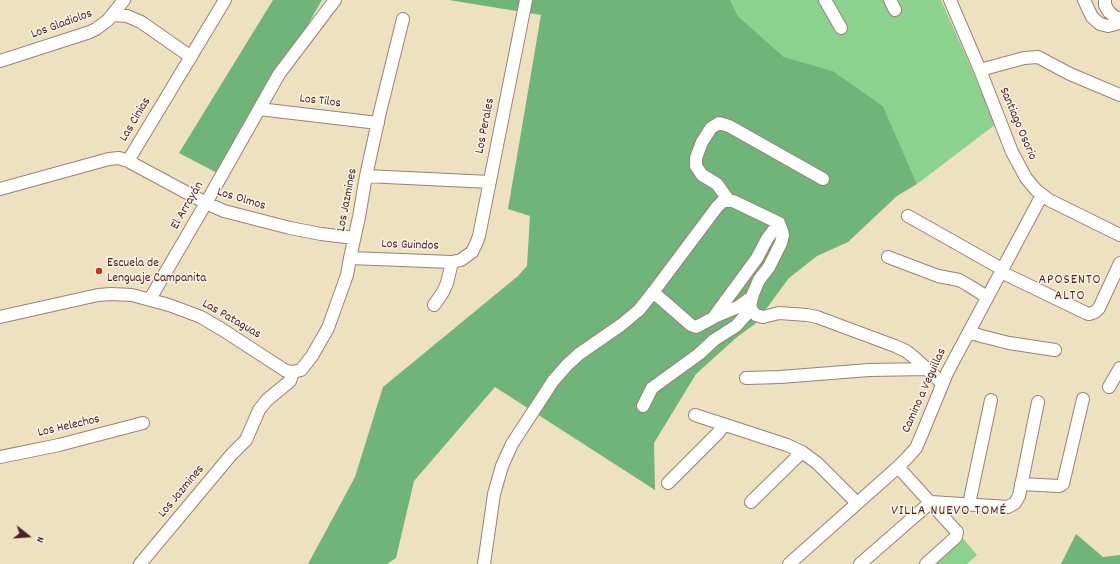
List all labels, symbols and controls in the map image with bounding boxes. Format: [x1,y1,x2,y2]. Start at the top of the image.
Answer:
street label: Los Gladiolos [29,7,95,43]
street label: Santiago Osorio [995,85,1039,163]
street label: Los Tilos [298,92,342,112]
street label: Las Cinias [117,95,155,145]
street label: Los Perales [473,97,499,155]
street label: Los Jazmines [334,167,362,233]
street label: El Arrayán [168,179,208,233]
street label: Los Olmos [215,185,267,215]
street label: Los Guindos [381,237,439,255]
place label: Escuela de Lenguaje Campanita [107,256,206,287]
marker: Escuela de Lenguaje Campanita [94,266,104,276]
district label: APOSENTO ALTO [1038,273,1102,306]
street label: Las Pataguas [199,297,263,343]
street label: Camino a Veguillas [899,346,951,436]
street label: Los Helechos [36,412,102,442]
street label: Los Jazmines [156,463,208,521]
district label: VILLA NUEVO TOMÉ [891,504,1007,520]
north arrow [8,516,48,556]
text: N [31,535,48,544]

